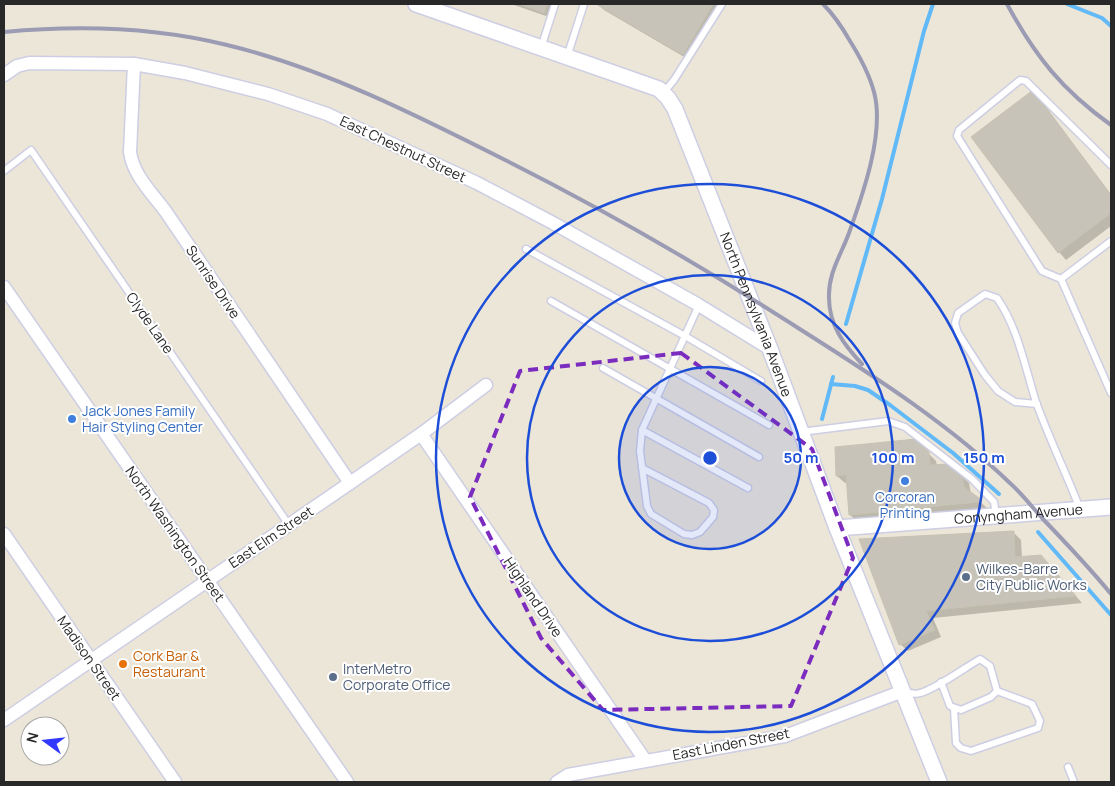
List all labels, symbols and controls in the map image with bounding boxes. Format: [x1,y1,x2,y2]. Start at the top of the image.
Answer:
street label: East Chestnut Street [337,111,470,186]
street label: North Pennsylvania Avenue [716,229,797,399]
street label: Sunrise Drive [182,241,245,322]
street label: Clyde Lane [122,288,179,357]
place label: Jack Jones Family Hair Styling Center [82,401,203,436]
marker: Jack Jones Family Hair Styling Center [66,413,78,425]
text: 50 m [783,447,819,468]
text: 100 m [872,447,914,468]
text: 150 m [963,447,1005,468]
centre of rings [701,449,719,467]
street label: North Washington Street [121,462,230,606]
marker: Corcoran Printing [899,475,911,487]
place label: Corcoran Printing [875,487,935,522]
street label: Conyngham Avenue [953,499,1084,528]
street label: East Elm Street [225,501,317,572]
street label: Highland Drive [500,553,567,640]
place label: Wilkes-Barre City Public Works [976,559,1087,594]
marker: Wilkes-Barre City Public Works [960,571,972,583]
street label: Madison Street [53,612,126,704]
place label: Cork Bar & Restaurant [133,646,206,681]
marker: Cork Bar & Restaurant [117,658,129,670]
place label: InterMetro Corporate Office [343,659,450,694]
marker: InterMetro Corporate Office [327,671,339,683]
north arrow [20,716,70,766]
street label: East Linden Street [671,723,791,764]
text: N [21,730,42,745]

